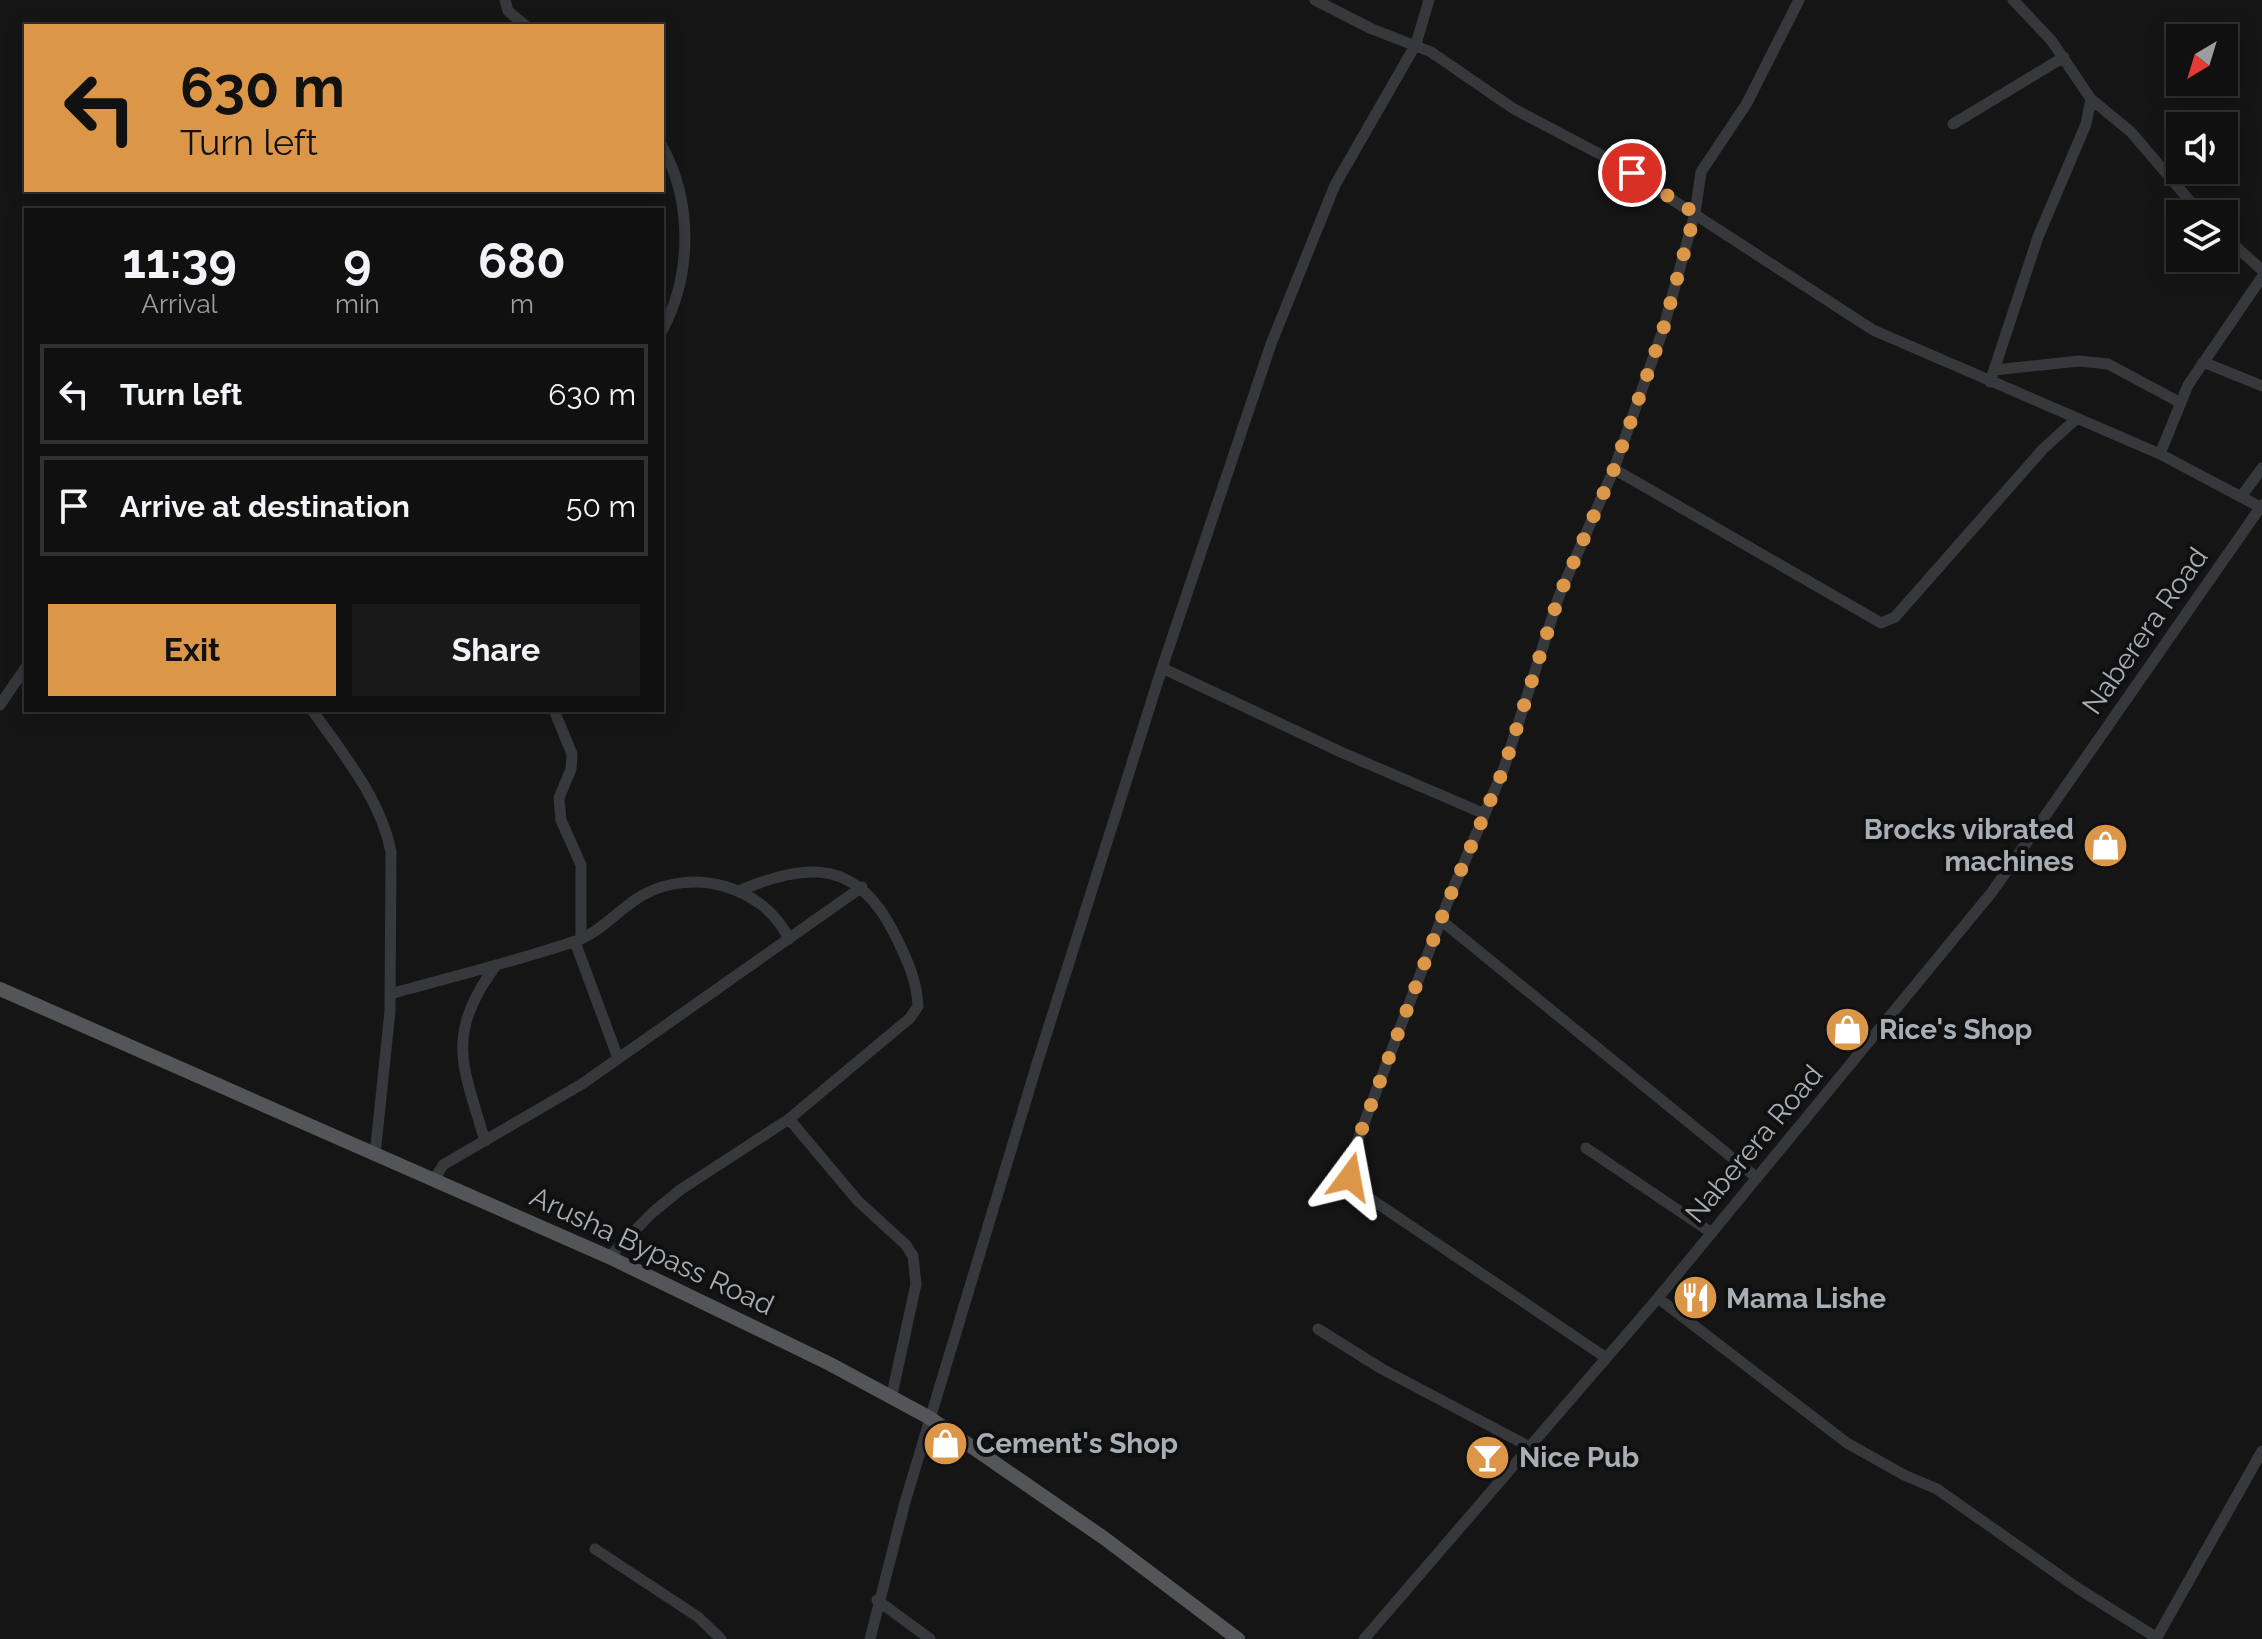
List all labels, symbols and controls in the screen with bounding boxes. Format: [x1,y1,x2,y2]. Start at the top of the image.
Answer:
north arrow [2166,24,2238,96]
map controls [2166,24,2238,272]
text: 630 m [180,54,345,120]
icon: left [48,56,152,160]
button: sound [2166,112,2238,184]
text: Turn left [180,121,318,163]
pin [1598,139,1666,207]
icon: arrive [1610,151,1654,195]
button: layers [2166,200,2238,272]
text: 11:39 [122,233,237,289]
text: 9 [343,233,372,289]
text: 680 [478,233,566,289]
text: Arrival [141,289,218,319]
text: min [335,289,380,319]
text: m [510,289,534,319]
icon: left [52,372,96,416]
text: Turn left [120,377,242,412]
text: 630 m [548,377,636,412]
icon: arrive [52,484,96,528]
text: Arrive at destination [120,489,410,524]
text: 50 m [566,489,636,524]
street label: Naberera Road [2075,541,2215,721]
button: Exit [48,604,336,696]
button: Share [352,604,640,696]
place label: Brocks vibrated machines [1864,813,2074,878]
shop icon: Brocks vibrated machines [2081,821,2129,869]
shop icon: Rice's Shop [1824,1005,1872,1053]
place label: Rice's Shop [1879,1013,2032,1046]
street label: Naberera Road [1678,1058,1830,1230]
position arrow [1308,1135,1392,1219]
street label: Arusha Bypass Road [525,1180,779,1322]
restaurant icon: Mama Lishe [1671,1274,1719,1322]
place label: Mama Lishe [1726,1282,1886,1315]
shop icon: Cement's Shop [921,1419,969,1467]
place label: Cement's Shop [976,1427,1178,1460]
bar icon: Nice Pub [1464,1433,1512,1481]
place label: Nice Pub [1519,1441,1639,1474]

